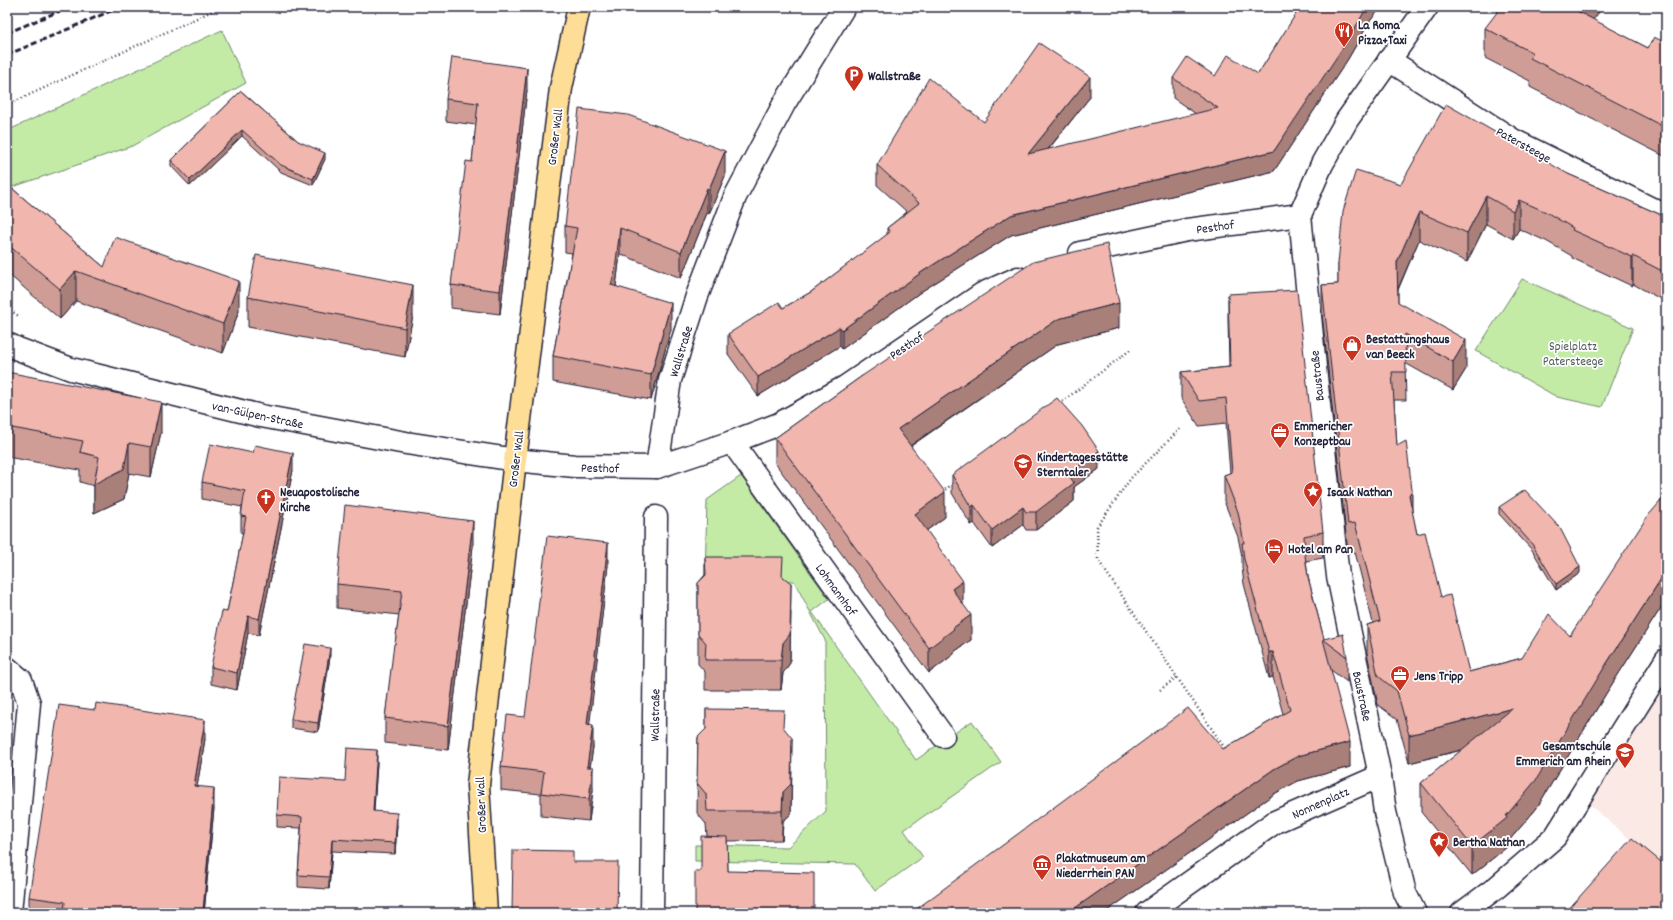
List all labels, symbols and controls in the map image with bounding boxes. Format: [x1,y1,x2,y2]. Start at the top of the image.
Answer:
place label: La Roma Pizza+Taxi [1358,17,1407,51]
restaurant icon: La Roma Pizza+Taxi [1333,20,1355,48]
parking icon: Wallstraße [843,64,865,92]
place label: Wallstraße [868,68,921,87]
street label: Großer Wall [544,108,569,167]
street label: Patersteege [1492,123,1554,169]
street label: Pesthof [1195,216,1236,241]
street label: Wallstraße [666,323,699,380]
street label: Pesthof [886,328,929,366]
place label: Bestattungshaus van Beeck [1366,331,1450,365]
shop icon: Bestattungshaus van Beeck [1341,334,1363,362]
park label: Spielplatz Patersteege [1543,338,1604,372]
street label: Baustraße [1306,349,1331,402]
street label: van-Gülpen-Straße [210,398,305,435]
place label: Emmericher Konzeptbau [1294,418,1354,452]
office icon: Emmericher Konzeptbau [1269,421,1291,449]
street label: Großer Wall [505,430,530,489]
place label: Kindertagesstätte Sterntaler [1037,449,1128,483]
school or university icon: Kindertagesstätte Sterntaler [1012,452,1034,480]
street label: Pesthof [581,460,620,479]
place icon: Isaak Nathan [1302,480,1324,508]
place label: Neuapostolische Kirche [280,484,360,518]
place label: Isaak Nathan [1327,484,1392,503]
church icon: Neuapostolische Kirche [255,487,277,515]
hotel icon: Hotel am Pan [1263,537,1285,565]
place label: Hotel am Pan [1288,541,1353,560]
street label: Lohmannhof [810,560,861,621]
office icon: Jens Tripp [1389,664,1411,692]
place label: Jens Tripp [1414,668,1463,687]
street label: Baustraße [1346,670,1375,724]
street label: Wallstraße [647,688,666,742]
place label: Gesamtschule Emmerich am Rhein [1516,738,1611,772]
school or university icon: Gesamtschule Emmerich am Rhein [1614,741,1636,769]
street label: Großer Wall [472,776,493,834]
street label: Nonnenplatz [1289,783,1353,825]
place icon: Bertha Nathan [1428,830,1450,858]
place label: Bertha Nathan [1453,834,1525,853]
place label: Plakatmuseum am Niederrhein PAN [1056,850,1146,884]
museum icon: Plakatmuseum am Niederrhein PAN [1031,853,1053,881]

